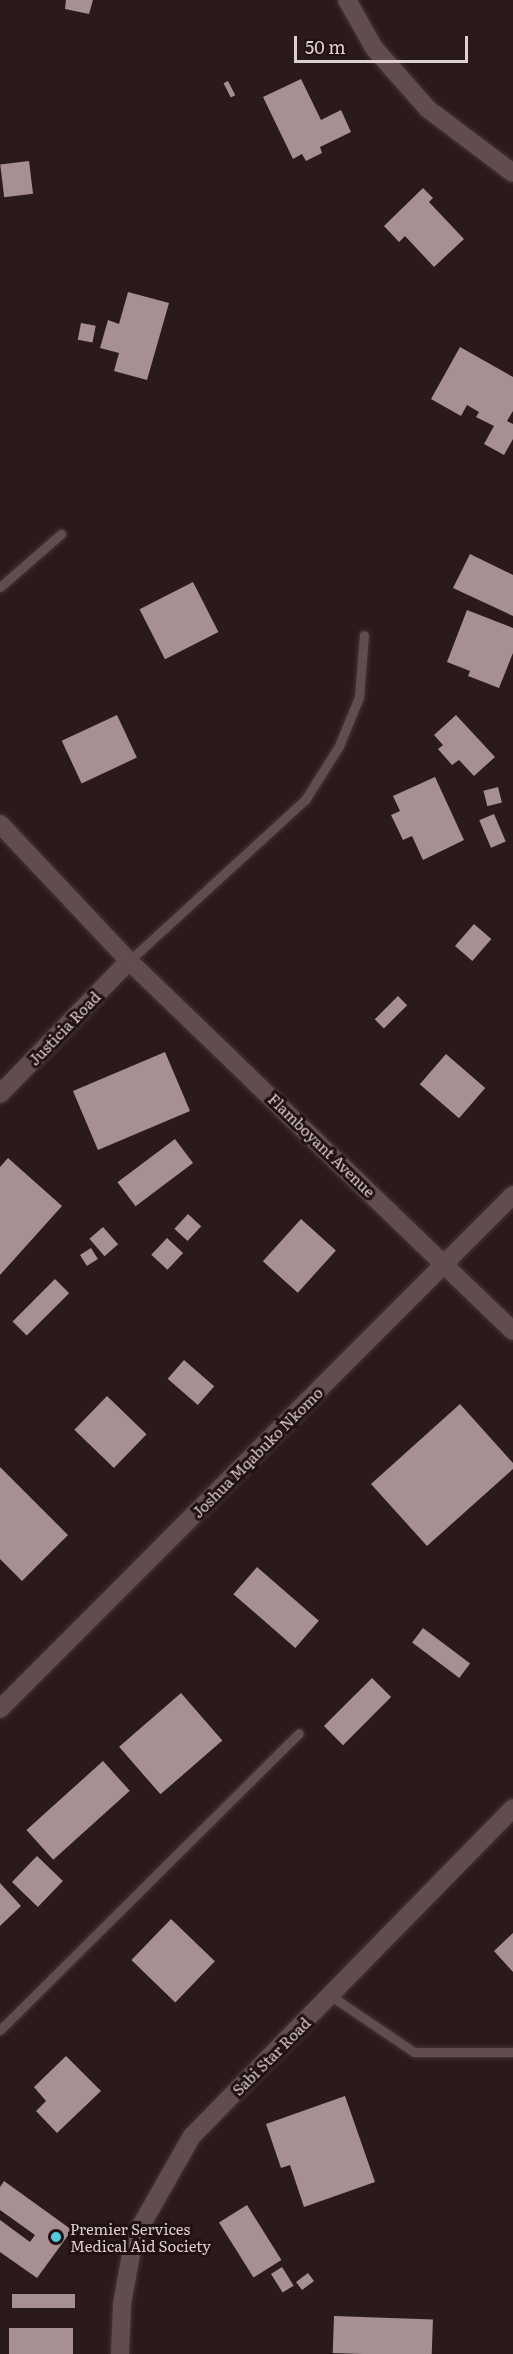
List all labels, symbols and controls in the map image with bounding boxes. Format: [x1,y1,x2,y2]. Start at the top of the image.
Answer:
scale bar [297,24,471,62]
text: 50 m [305,33,346,60]
street label: Justicia Road [25,988,103,1068]
street label: Flamboyant Avenue [265,1089,379,1201]
street label: Joshua Mqabuko Nkomo [188,1383,326,1521]
street label: Sabi Star Road [228,2013,314,2099]
place label: Premier Services Medical Aid Society [70,2219,211,2254]
marker: Premier Services Medical Aid Society [47,2228,65,2246]

